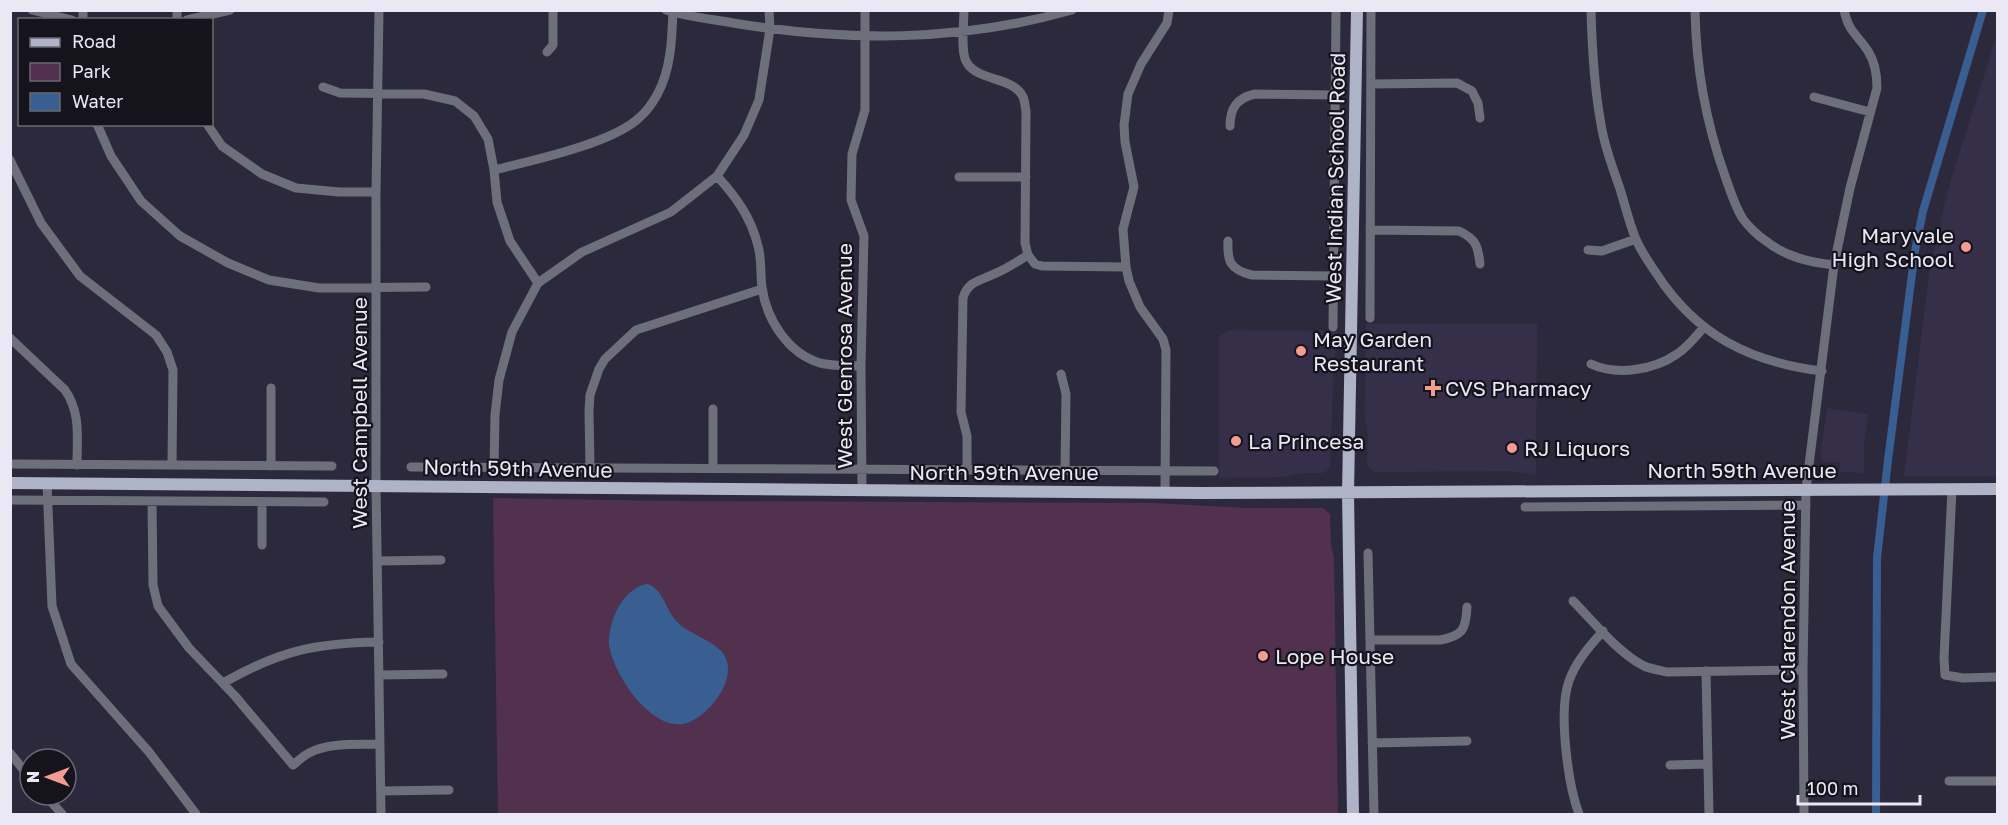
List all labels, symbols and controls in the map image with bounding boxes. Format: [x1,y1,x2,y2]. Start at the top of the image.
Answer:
legend [18,18,213,126]
text: Road [72,30,116,52]
street label: West Indian School Road [1320,52,1350,304]
text: Park [72,60,111,82]
text: Water [72,90,123,112]
place label: Maryvale High School [1832,222,1954,272]
marker: Maryvale High School [1959,240,1973,254]
street label: West Glenrosa Avenue [831,243,857,469]
street label: West Campbell Avenue [346,297,372,529]
place label: May Garden Restaurant [1313,326,1432,376]
marker: May Garden Restaurant [1294,344,1308,358]
place label: CVS Pharmacy [1445,375,1592,401]
marker: CVS Pharmacy [1426,381,1440,395]
place label: La Princesa [1248,428,1364,454]
marker: La Princesa [1229,434,1243,448]
place label: RJ Liquors [1524,435,1630,461]
marker: RJ Liquors [1505,441,1519,455]
street label: North 59th Avenue [423,453,613,483]
street label: North 59th Avenue [1647,457,1837,483]
street label: North 59th Avenue [909,459,1099,485]
street label: West Clarendon Avenue [1774,500,1800,740]
place label: Lope House [1275,643,1394,669]
marker: Lope House [1256,649,1270,663]
north arrow [18,747,78,807]
scale bar [1798,768,1920,806]
text: N [23,771,43,783]
text: 100 m [1807,777,1858,799]

